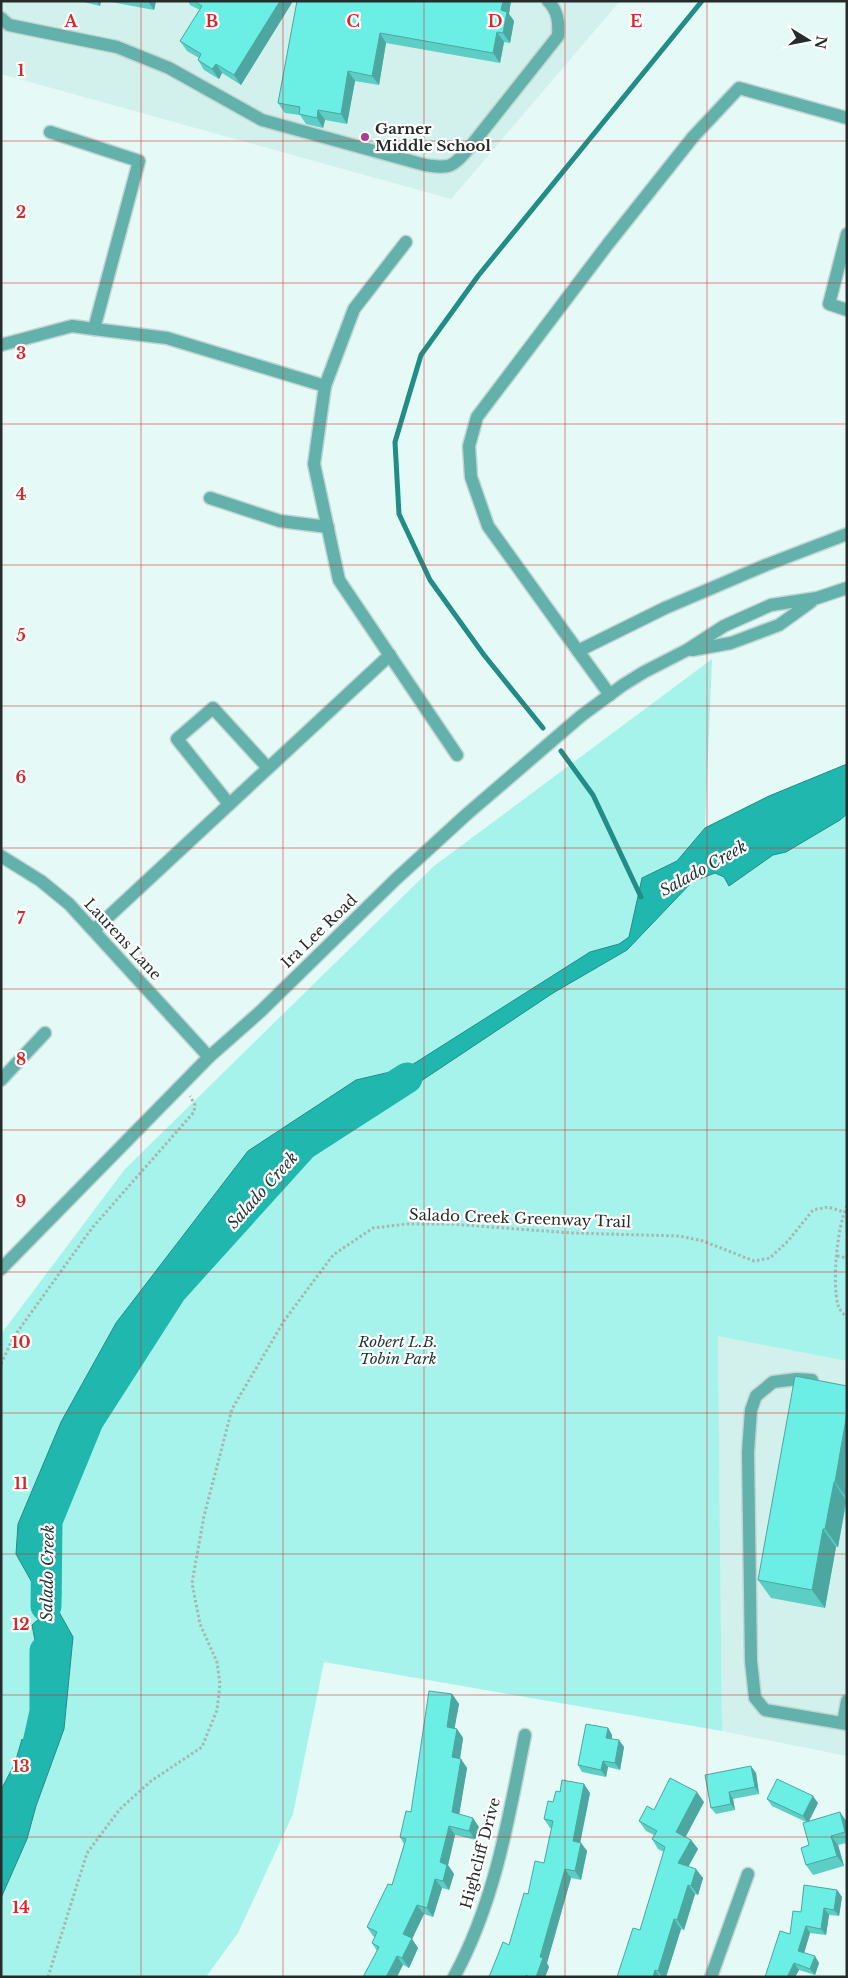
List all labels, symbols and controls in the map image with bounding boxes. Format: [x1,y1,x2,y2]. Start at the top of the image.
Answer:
text: A [64,11,79,31]
text: B [206,11,219,31]
text: C [346,11,360,31]
text: D [488,11,502,31]
text: E [630,11,642,31]
north arrow [783,15,833,65]
text: N [811,34,831,50]
text: 1 [18,60,25,80]
place label: Garner Middle School [375,119,491,155]
marker: Garner Middle School [359,131,371,143]
text: 2 [16,202,26,222]
text: 3 [16,343,26,363]
text: 4 [16,484,26,504]
text: 5 [16,625,26,645]
text: 6 [16,767,27,787]
water label: Salado Creek [656,836,750,900]
street label: Ira Lee Road [277,890,361,972]
street label: Laurens Lane [80,894,166,984]
text: 7 [17,908,26,928]
text: 8 [16,1049,26,1069]
water label: Salado Creek [222,1147,302,1233]
text: 9 [16,1191,27,1211]
street label: Salado Creek Greenway Trail [409,1205,632,1231]
text: 10 [11,1332,31,1352]
park label: Robert L.B. Tobin Park [357,1332,438,1368]
text: 11 [14,1473,28,1493]
water label: Salado Creek [36,1525,58,1621]
text: 12 [12,1614,30,1634]
text: 13 [12,1756,30,1776]
street label: Highcliff Drive [456,1795,504,1911]
text: 14 [12,1897,30,1917]

